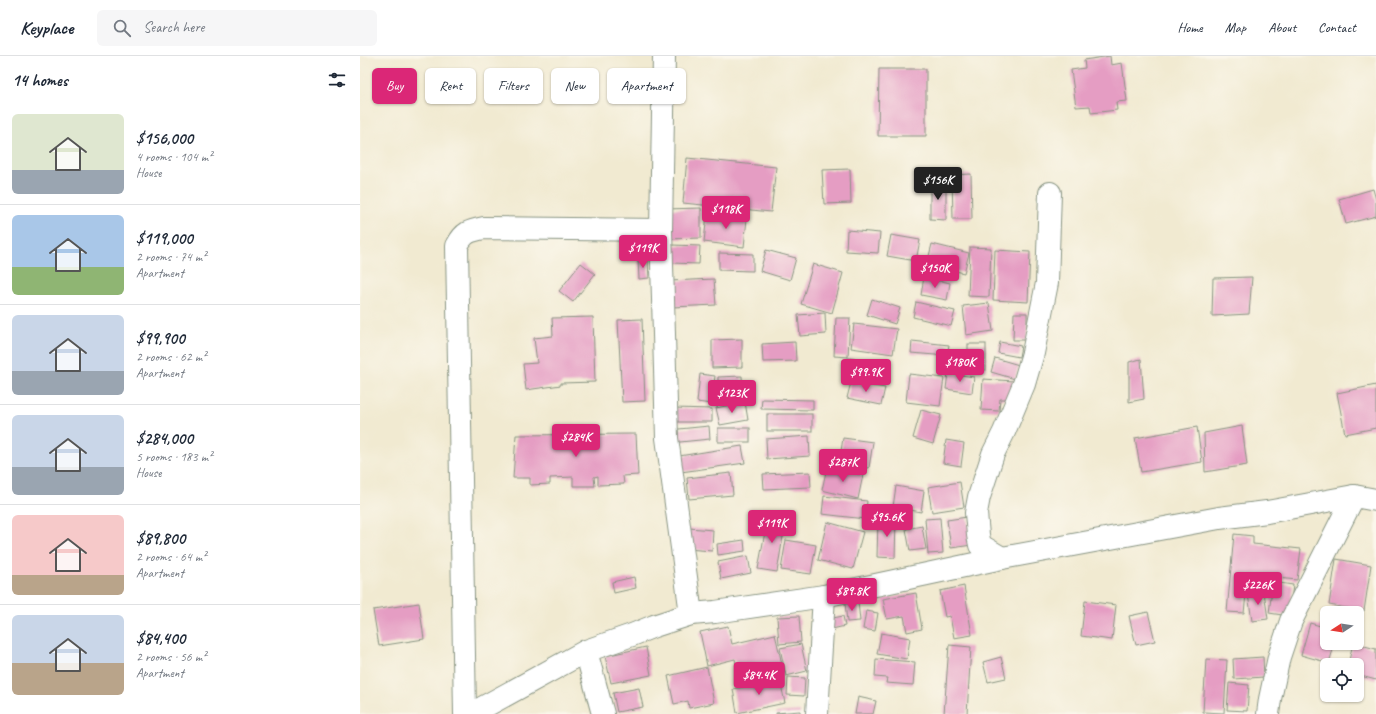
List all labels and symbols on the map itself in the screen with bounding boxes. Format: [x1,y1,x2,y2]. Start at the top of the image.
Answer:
pin: $156K [910,167,966,201]
pin: $118K [698,196,754,230]
pin: $119K [615,235,671,269]
pin: $150K [907,255,963,289]
pin: $180K [932,349,988,383]
pin: $99.9K [833,359,899,393]
pin: $123K [704,380,760,414]
pin: $284K [548,424,604,458]
pin: $287K [815,449,871,483]
pin: $95.6K [854,504,920,538]
pin: $119K [744,510,800,544]
pin: $226K [1230,572,1286,606]
pin: $89.8K [819,578,885,612]
north arrow [1320,606,1364,650]
pin: $84.4K [726,662,792,696]

